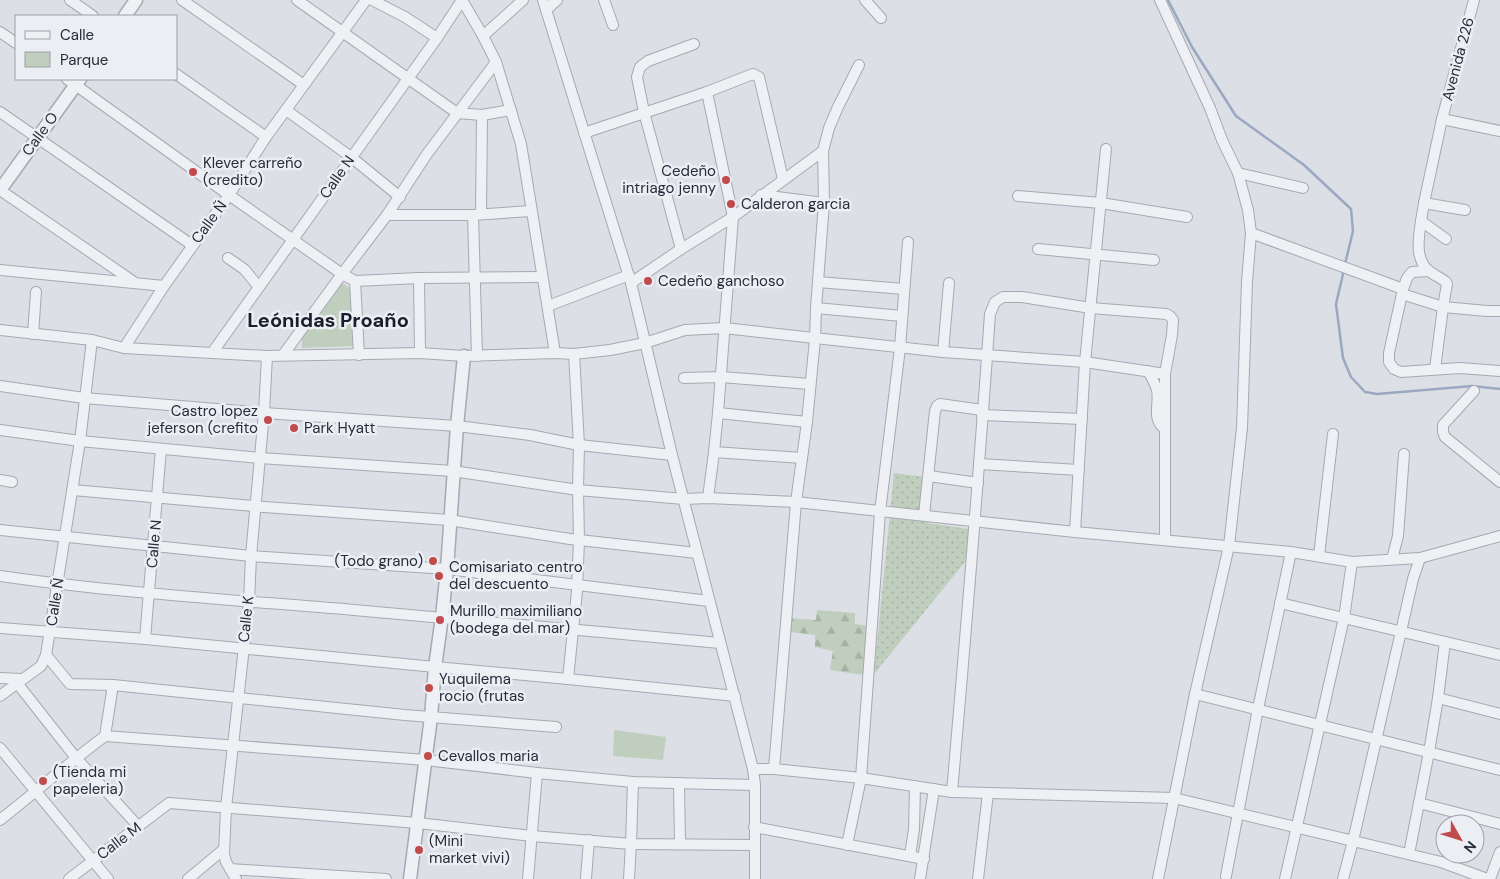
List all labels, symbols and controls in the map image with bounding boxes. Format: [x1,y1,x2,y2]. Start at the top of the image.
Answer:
legend [15,15,178,80]
street label: Avenida 226 [1437,15,1479,103]
text: Calle [60,25,94,45]
text: Parque [60,50,108,70]
street label: Calle O [17,108,63,160]
street label: Calle N [315,151,359,203]
place label: Klever carreño (credito) [203,153,303,190]
place label: Cedeño intriago jenny [622,161,717,198]
marker: Klever carreño (credito) [187,166,199,178]
marker: Cedeño intriago jenny [720,174,732,186]
place label: Calderon garcia [741,194,850,214]
street label: Calle Ñ [187,197,231,247]
marker: Calderon garcia [725,198,737,210]
place label: Cedeño ganchoso [658,271,784,291]
marker: Cedeño ganchoso [642,275,654,287]
district label: Leónidas Proaño [247,307,409,333]
place label: Castro lopez jeferson (crefito [147,401,258,438]
marker: Castro lopez jeferson (crefito [262,414,274,426]
place label: Park Hyatt [304,418,376,438]
marker: Park Hyatt [288,422,300,434]
street label: Calle N [142,519,166,569]
place label: (Todo grano) [335,551,423,571]
marker: (Todo grano) [427,555,439,567]
place label: Comisariato centro del descuento [449,557,583,594]
marker: Comisariato centro del descuento [433,570,445,582]
street label: Calle Ñ [41,576,69,628]
street label: Calle K [234,594,258,643]
place label: Murillo maximiliano (bodega del mar) [450,601,582,638]
marker: Murillo maximiliano (bodega del mar) [434,614,446,626]
place label: Yuquilema rocio (frutas [439,669,525,706]
marker: Yuquilema rocio (frutas [423,682,435,694]
place label: Cevallos maria [438,746,539,766]
marker: Cevallos maria [422,750,434,762]
place label: (Tienda mi papeleria) [53,762,126,799]
marker: (Tienda mi papeleria) [37,775,49,787]
north arrow [1435,814,1485,864]
street label: Calle M [93,818,145,864]
place label: (Mini market vivi) [429,831,510,868]
text: N [1460,838,1480,857]
marker: (Mini market vivi) [413,844,425,856]

